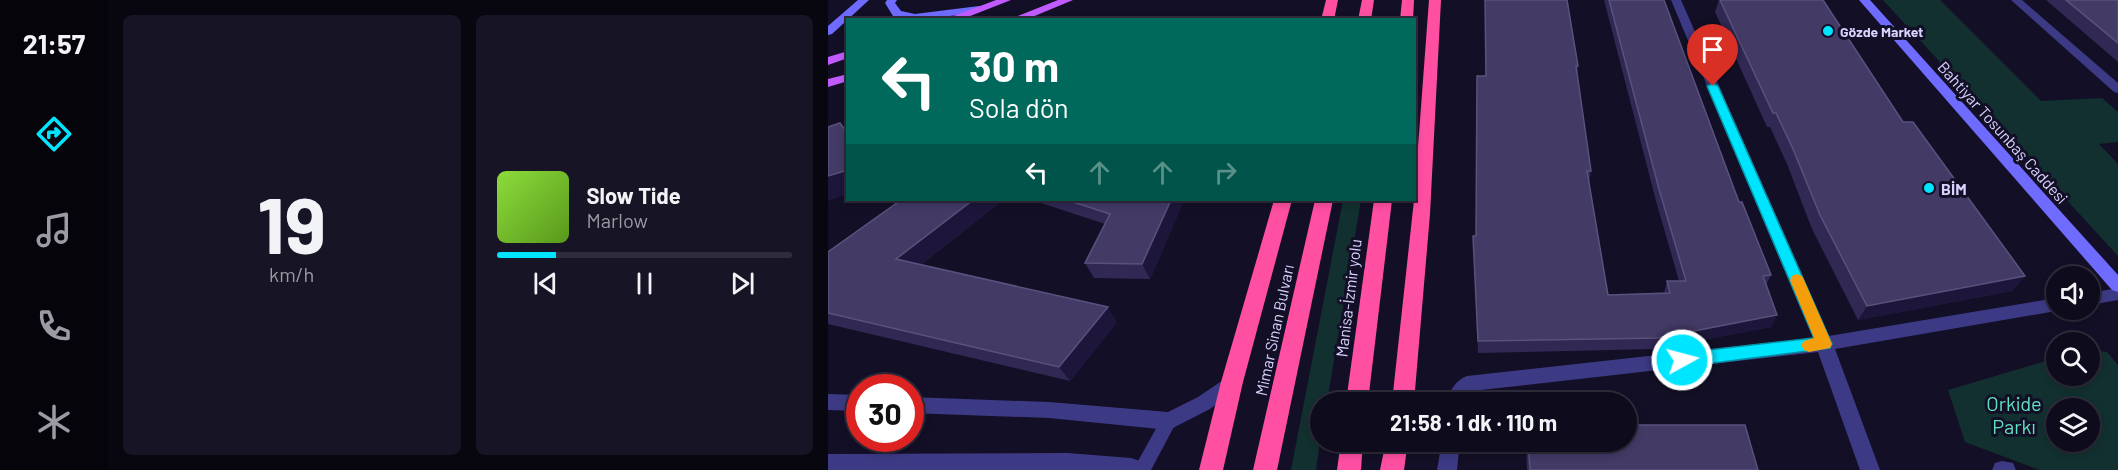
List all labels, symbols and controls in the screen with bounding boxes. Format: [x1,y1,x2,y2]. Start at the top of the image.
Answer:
place label: Gözde Market [1840,23,1923,40]
pin [1687,24,1738,86]
marker: Gözde Market [1821,24,1835,38]
text: 21:57 [23,27,85,59]
icon: arrive [1696,33,1729,66]
text: 30 m [969,40,1059,90]
icon: left [870,42,948,120]
street label: Bahtiyar Tosunbaş Caddesi [1934,57,2072,207]
text: Sola dön [969,91,1069,123]
icon: directions [33,113,75,155]
icon: left [1020,156,1053,189]
icon: ahead [1083,156,1116,189]
icon: ahead [1146,156,1179,189]
icon: right [1209,156,1242,189]
text: 19 [257,176,326,270]
place label: BİM [1941,179,1967,198]
marker: BİM [1922,181,1936,195]
text: Slow Tide [587,182,681,208]
text: Marlow [587,208,648,232]
icon: music [33,209,75,251]
street label: Manisa-İzmir yolu [1331,238,1365,358]
text: km/h [269,262,314,286]
street label: Mimar Sinan Bulvarı [1251,263,1297,397]
map controls [2046,266,2100,452]
button: sound [2046,266,2100,320]
icon: previous [529,267,562,300]
icon: pause [628,267,661,300]
icon: next [726,267,759,300]
icon: phone [33,305,75,347]
position arrow [1650,328,1714,392]
button: search [2046,332,2100,386]
speed limit sign: 30 [846,374,924,452]
park label: Orkide Parkı [1986,391,2042,438]
button: layers [2046,398,2100,452]
icon: climate [33,401,75,443]
text: 21:58 · 1 dk · 110 m [1390,409,1557,435]

